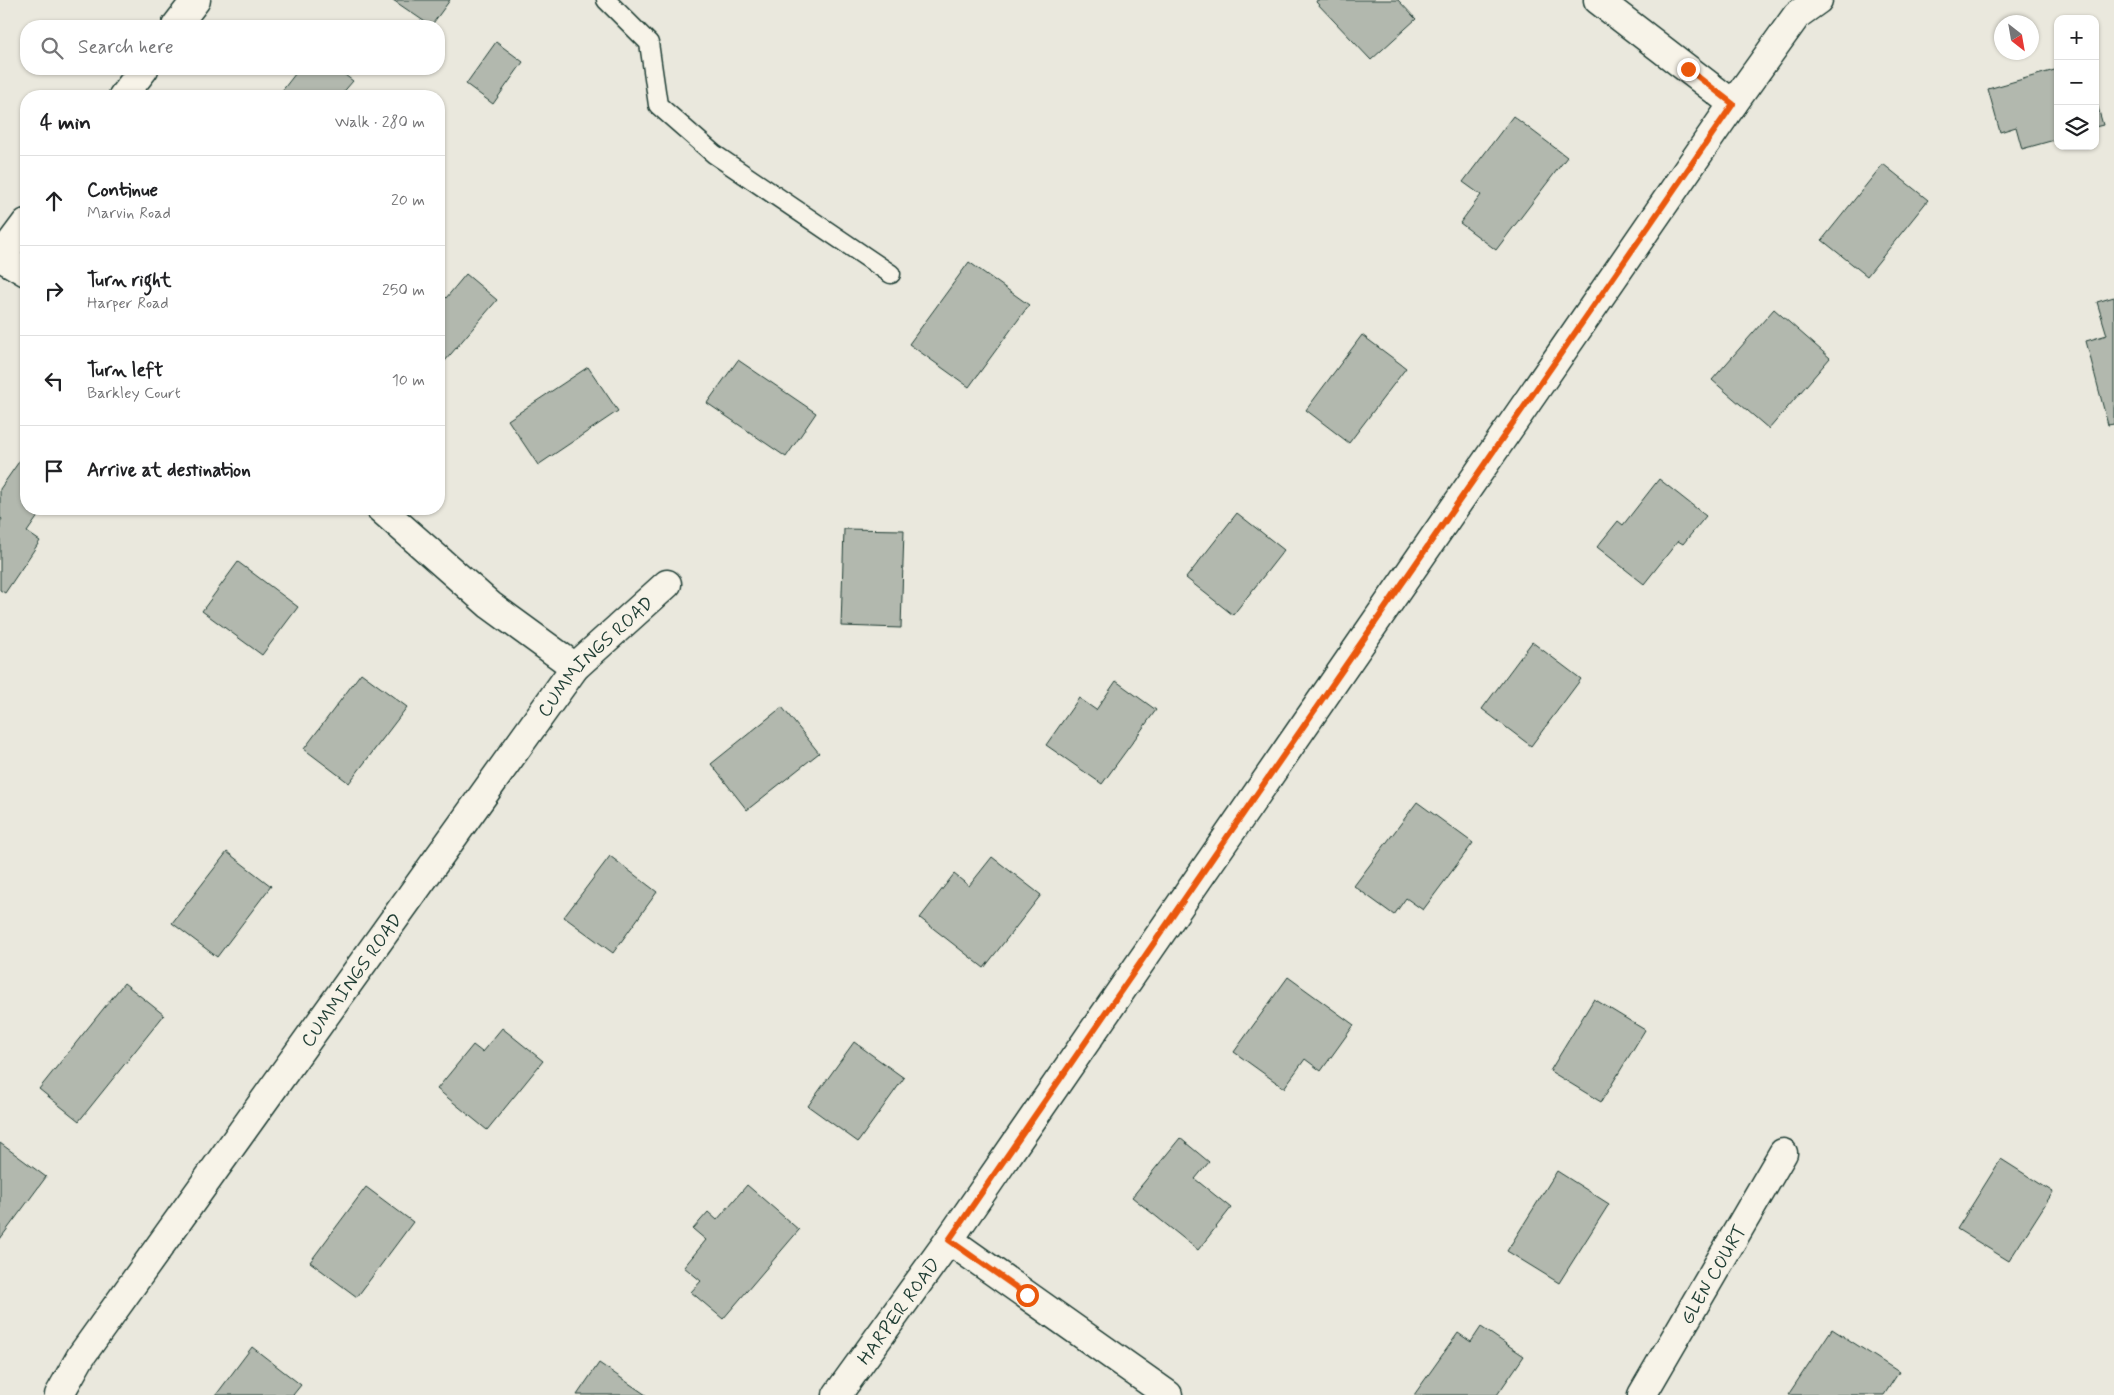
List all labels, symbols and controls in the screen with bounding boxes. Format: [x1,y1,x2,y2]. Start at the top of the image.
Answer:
north arrow [1994,15,2039,60]
map controls [2054,15,2099,150]
button: + [2054,15,2099,60]
search box [20,20,445,75]
icon: search [38,34,66,62]
text: Search here [78,35,174,60]
route end [1677,58,1700,81]
button: − [2054,60,2099,105]
button: layers [2054,105,2099,150]
text: 4 min [40,109,91,137]
text: Walk · 280 m [335,112,425,133]
text: Continue [87,178,158,203]
icon: ahead [40,187,68,215]
text: 20 m [391,190,425,211]
text: Marvin Road [87,203,171,224]
text: Turn right [87,268,171,293]
icon: right [40,277,68,305]
text: 250 m [382,280,425,301]
text: Harper Road [87,293,169,314]
text: Turn left [87,358,163,383]
icon: left [40,367,68,395]
text: 10 m [392,370,425,391]
text: Barkley Court [87,383,181,404]
icon: arrive [40,457,68,485]
text: Arrive at destination [87,458,251,483]
street label: CUMMINGS ROAD [532,591,659,723]
street label: CUMMINGS ROAD [296,908,409,1052]
street label: GLEN COURT [1675,1220,1753,1329]
street label: HARPER ROAD [852,1253,946,1370]
route start [1016,1284,1039,1307]

